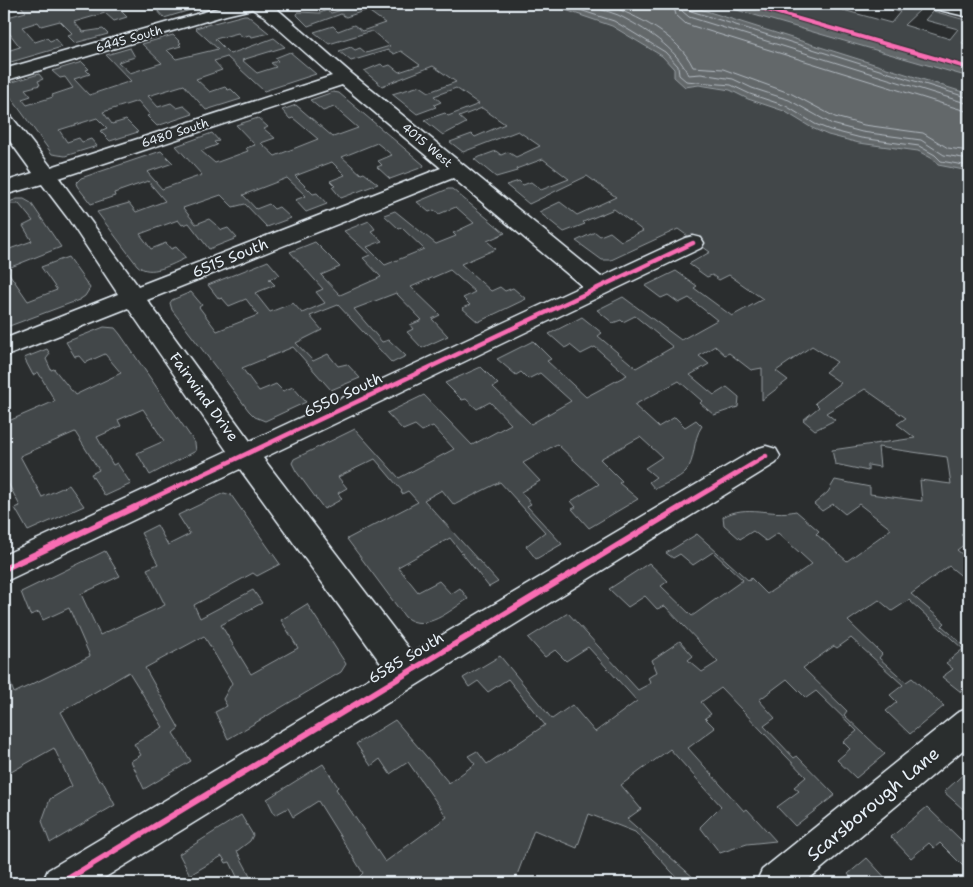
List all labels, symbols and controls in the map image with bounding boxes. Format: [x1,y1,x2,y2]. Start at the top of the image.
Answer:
street label: 6445 South [94,22,164,56]
street label: 6480 South [139,115,211,151]
street label: 4015 West [398,119,456,171]
street label: 6515 South [189,234,271,282]
street label: Fairwind Drive [165,348,243,446]
street label: 6550 South [300,368,386,422]
street label: 6585 South [365,628,447,688]
street label: Scarsborough Lane [802,741,944,867]

